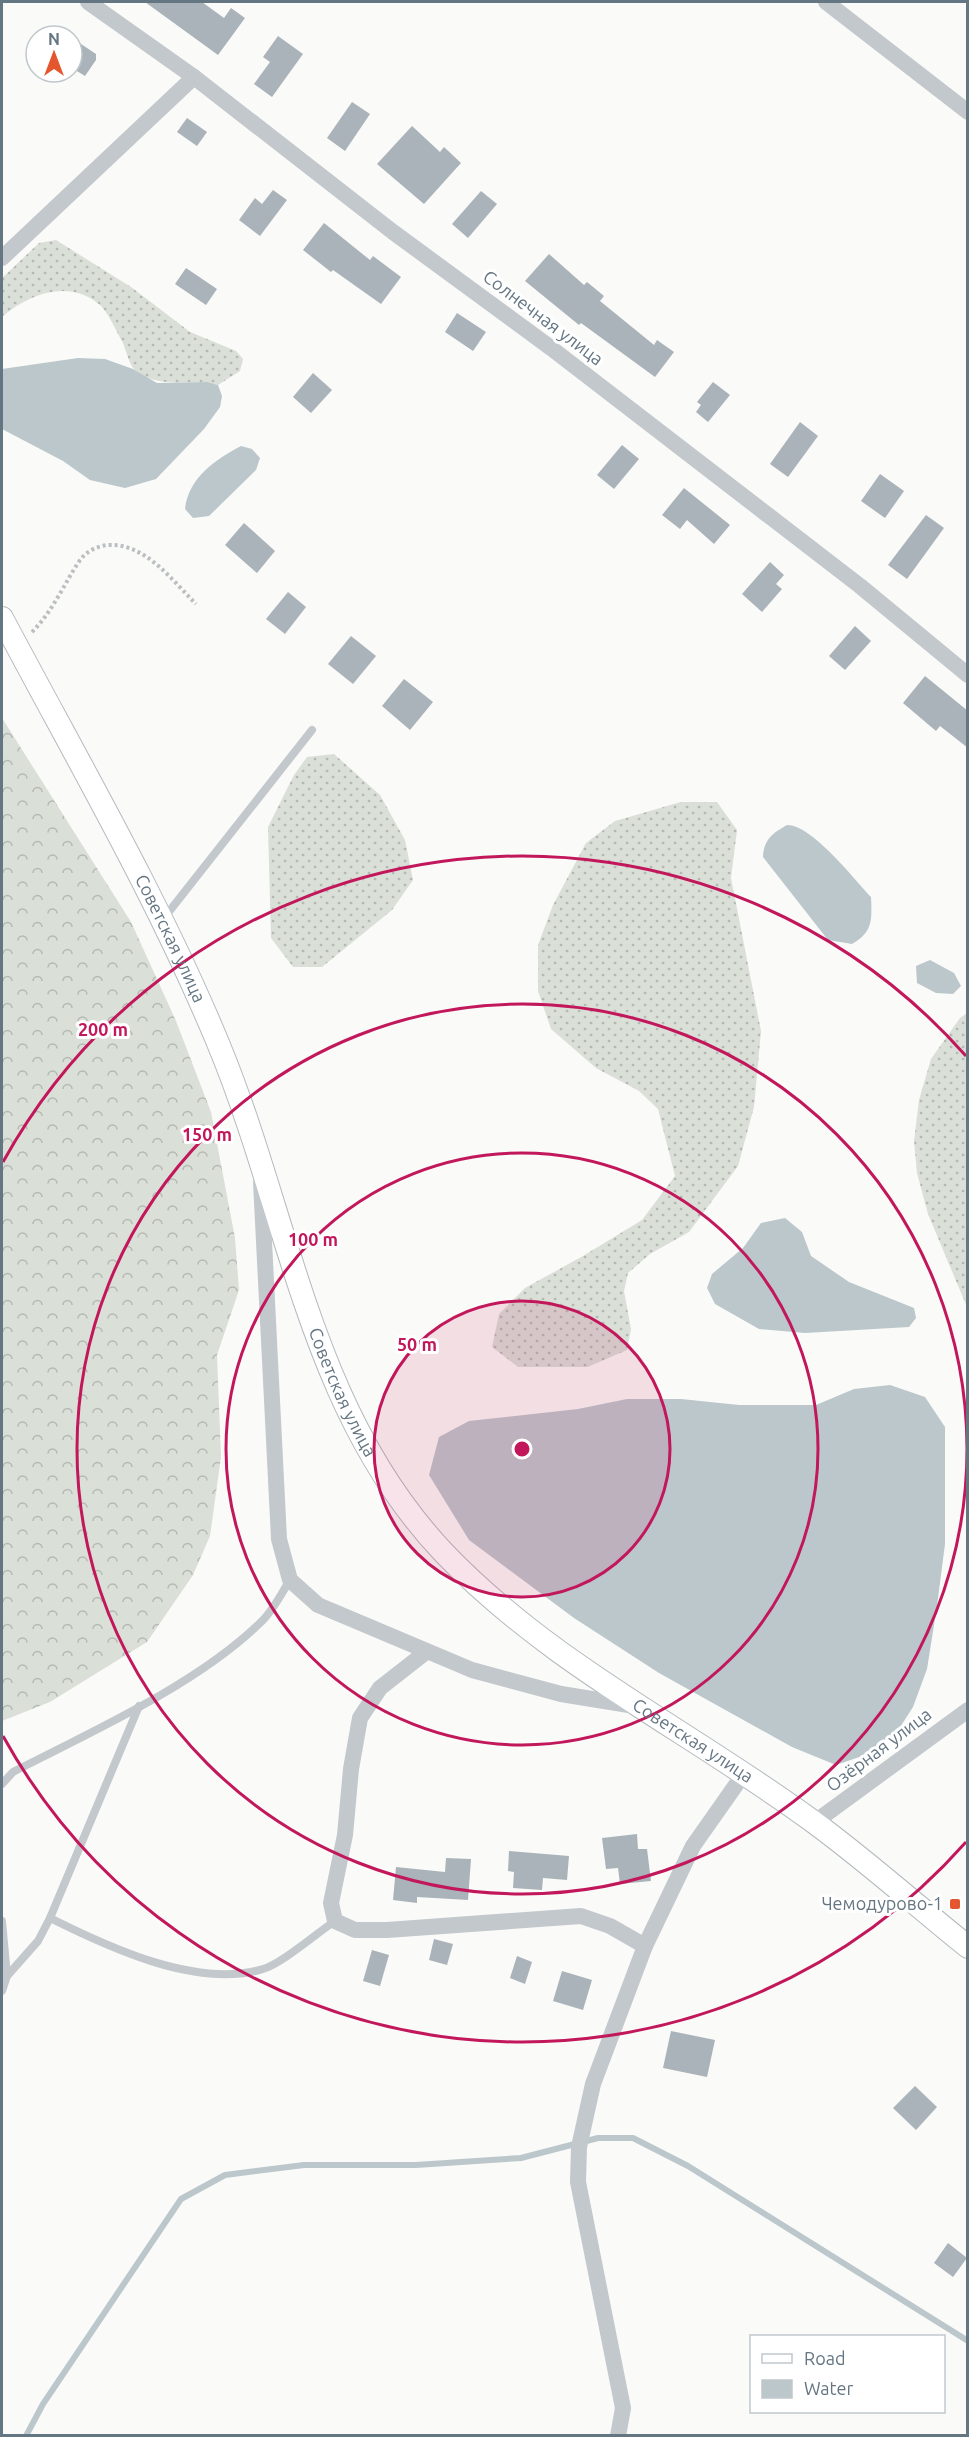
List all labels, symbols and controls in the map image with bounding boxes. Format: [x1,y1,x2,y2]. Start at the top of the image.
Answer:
north arrow [24,24,84,84]
text: N [48,30,60,48]
street label: Солнечная улица [480,266,607,369]
street label: Советская улица [132,871,210,1005]
text: 200 m [78,1019,128,1039]
text: 150 m [182,1124,232,1144]
text: 100 m [288,1229,338,1249]
street label: Советская улица [306,1325,381,1460]
text: 50 m [397,1334,437,1354]
centre of rings [512,1439,532,1459]
street label: Советская улица [629,1694,757,1786]
street label: Озёрная улица [822,1703,935,1795]
place label: Чемодурово-1 [822,1893,943,1913]
marker: Чемодурово-1 [948,1897,962,1911]
legend [750,2335,945,2413]
text: Road [804,2348,846,2368]
text: Water [804,2378,854,2398]

